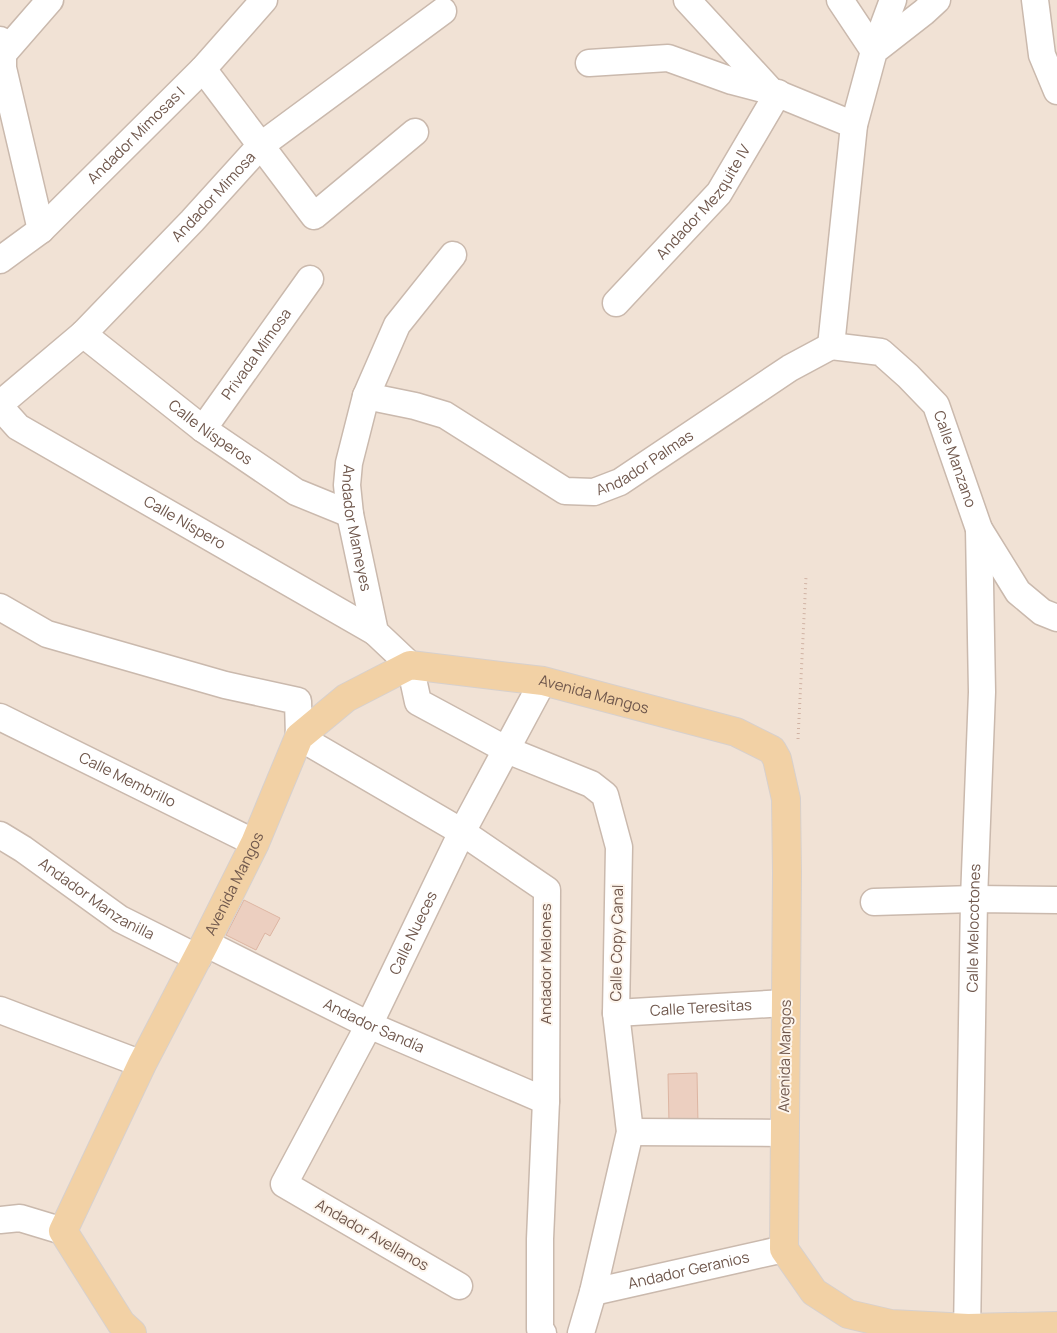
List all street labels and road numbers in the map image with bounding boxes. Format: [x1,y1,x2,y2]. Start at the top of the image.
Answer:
street label: Andador Mimosas I [82,82,189,188]
street label: Andador Mezquite IV [651,141,755,264]
street label: Andador Mimosa [166,147,260,246]
street label: Privada Mimosa [216,304,296,404]
street label: Calle Nísperos [164,395,257,470]
street label: Calle Manzano [929,408,982,510]
street label: Andador Palmas [593,425,697,500]
street label: Andador Mameyes [337,464,377,593]
street label: Calle Níspero [140,490,230,554]
street label: Avenida Mangos [537,669,651,719]
street label: Calle Membrillo [76,747,180,812]
street label: Avenida Mangos [200,829,268,939]
street label: Andador Manzanilla [35,853,158,945]
street label: Calle Melocotones [961,863,985,993]
street label: Calle Copy Canal [605,884,628,1002]
street label: Calle Nueces [384,887,442,978]
street label: Andador Melones [535,903,556,1025]
street label: Andador Sandía [320,993,428,1058]
street label: Calle Teresitas [649,994,753,1021]
street label: Avenida Mangos [773,999,796,1113]
street label: Andador Avellanos [312,1194,433,1276]
street label: Andador Geranios [626,1246,751,1294]

